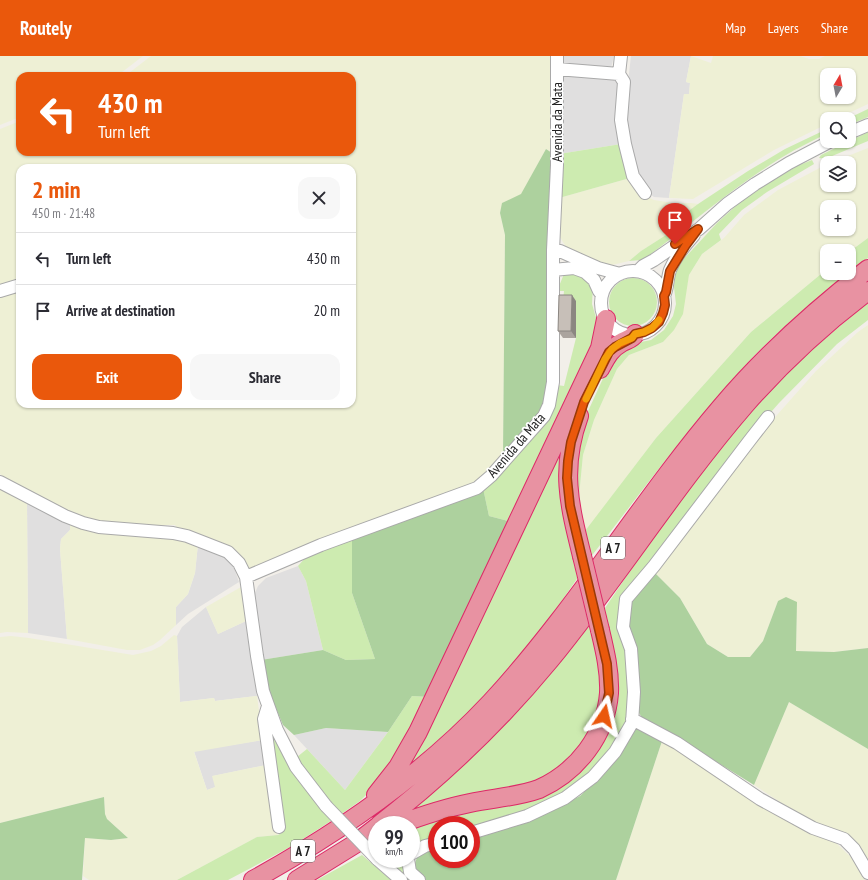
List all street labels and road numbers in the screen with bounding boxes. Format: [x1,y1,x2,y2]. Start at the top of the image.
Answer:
street label: Avenida da Mata [548,82,566,162]
street label: Avenida da Mata [483,409,549,481]
road number: A 7 [601,537,625,559]
road number: A 7 [291,840,315,862]

